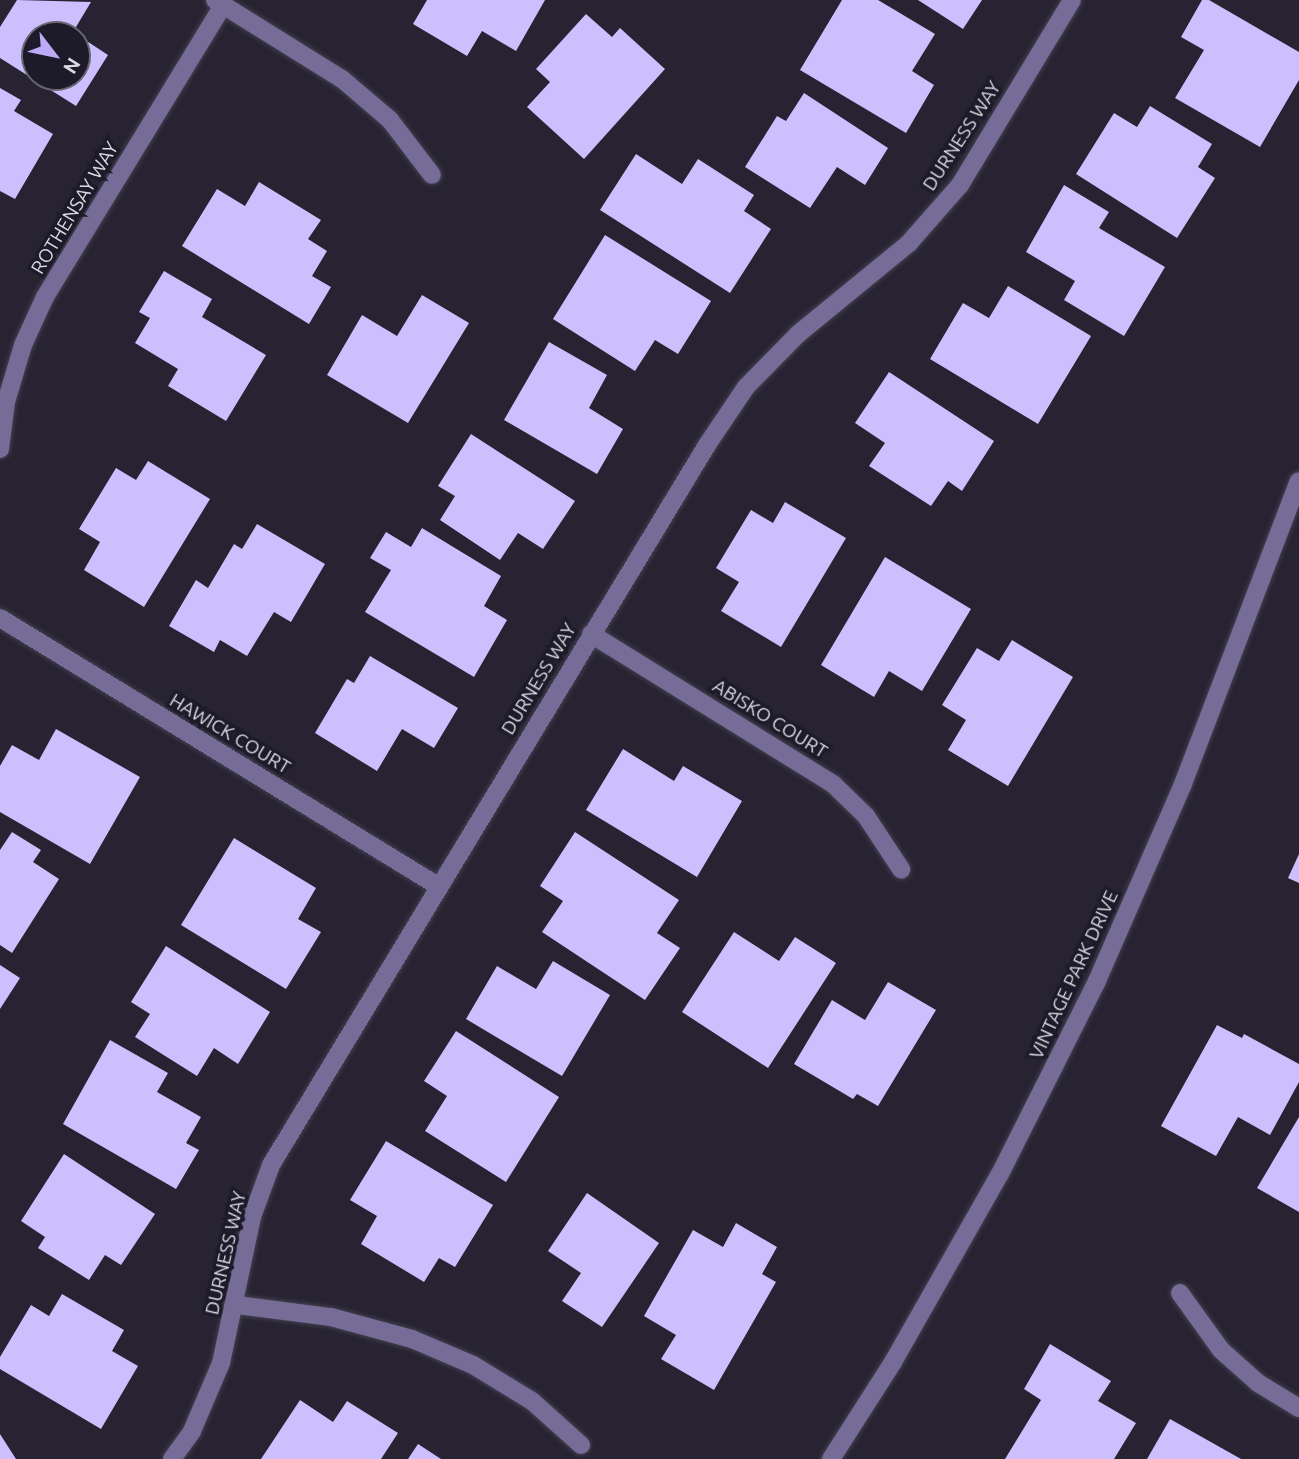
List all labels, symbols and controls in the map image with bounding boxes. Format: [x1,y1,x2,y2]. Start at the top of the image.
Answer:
north arrow [21,21,91,91]
text: N [59,54,85,78]
street label: DURNESS WAY [918,77,1006,195]
street label: ROTHENSAY WAY [27,138,123,278]
street label: DURNESS WAY [497,619,581,739]
street label: ABISKO COURT [708,675,832,763]
street label: HAWICK COURT [165,689,295,779]
street label: VINTAGE PARK DRIVE [1025,887,1123,1063]
street label: DURNESS WAY [201,1189,251,1317]

